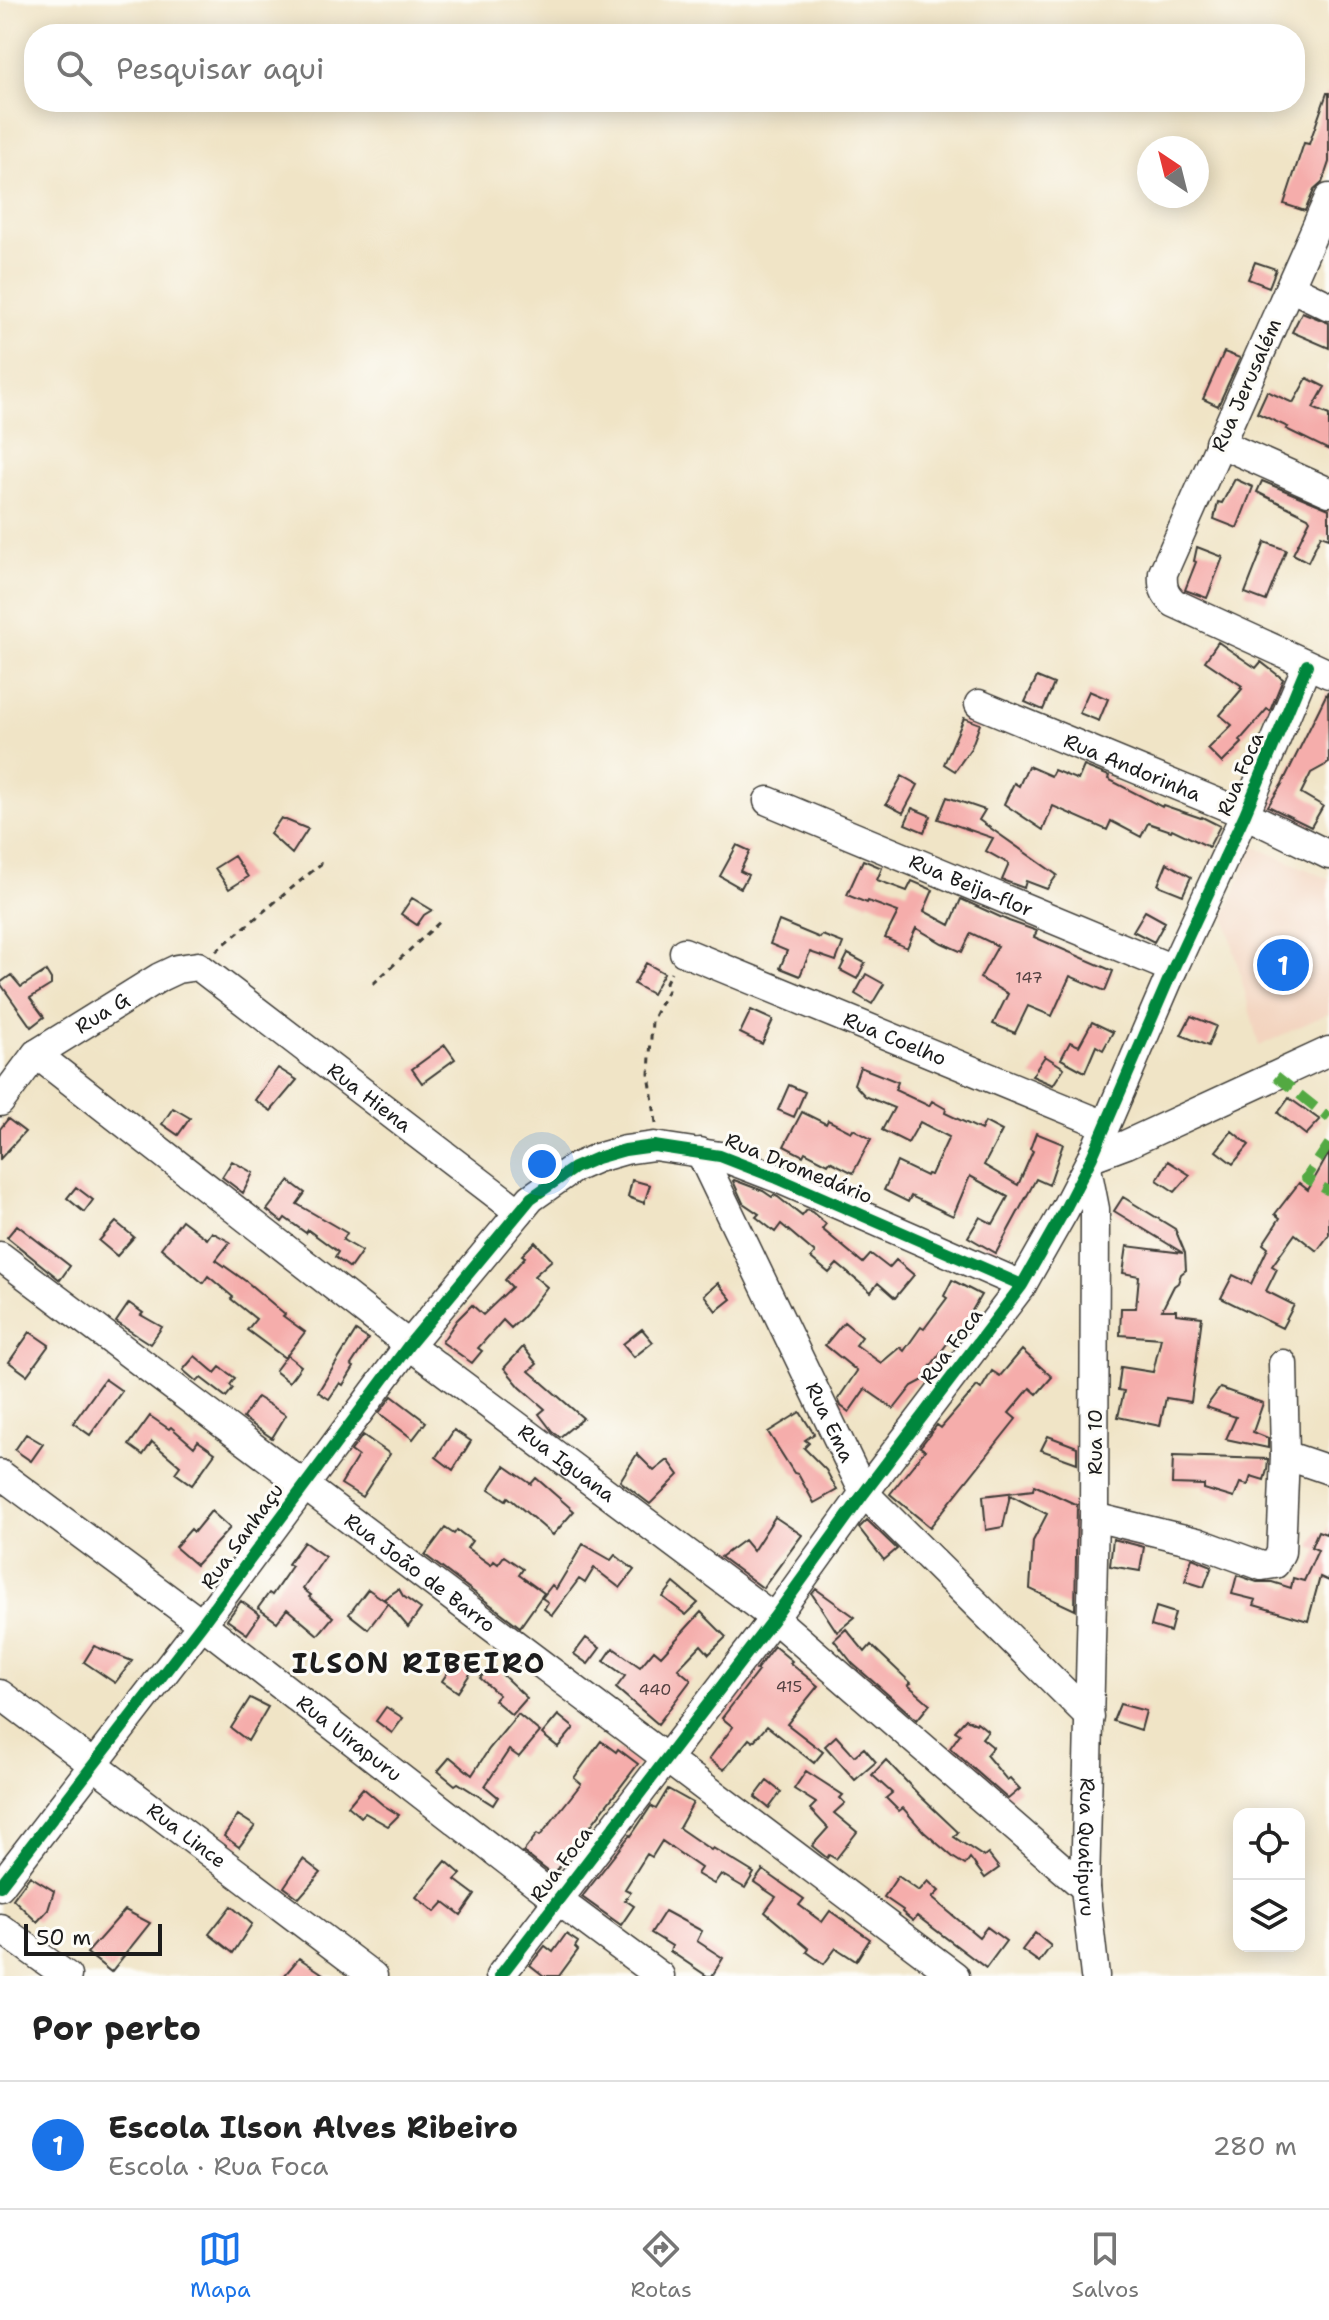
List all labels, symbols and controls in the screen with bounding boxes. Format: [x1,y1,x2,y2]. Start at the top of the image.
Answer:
search box [24,24,1305,112]
icon: search [52,46,96,90]
text: Pesquisar aqui [116,48,325,89]
north arrow [1137,136,1209,208]
street label: Rua Jerusalém [1205,314,1287,456]
street label: Rua Andorinha [1060,728,1205,808]
street label: Rua Foca [1211,728,1269,820]
street label: Rua Beija-flor [905,848,1037,923]
pin: 1 [1257,935,1309,995]
house number: 147 [1015,967,1043,988]
street label: Rua G [70,986,134,1039]
street label: Rua Coelho [839,1006,950,1071]
street label: Rua Hiena [322,1057,417,1138]
street label: Rua Dromedário [721,1127,877,1209]
your location [522,1144,562,1184]
street label: Rua Foca [914,1302,988,1389]
street label: Rua Ema [800,1378,861,1467]
street label: Rua 10 [1082,1409,1108,1475]
street label: Rua Iguana [513,1418,621,1508]
street label: Rua Sanhaçu [195,1478,289,1594]
street label: Rua João de Barro [339,1507,501,1638]
district label: ILSON RIBEIRO [292,1644,546,1682]
house number: 415 [776,1676,802,1697]
house number: 440 [638,1679,672,1700]
street label: Rua Uirapuru [291,1689,407,1787]
street label: Rua Quatipuru [1072,1777,1101,1918]
street label: Rua Lince [142,1797,232,1874]
map controls [1233,1808,1305,1952]
button: locate [1233,1808,1305,1880]
street label: Rua Foca [524,1820,598,1907]
button: layers [1233,1880,1305,1952]
scale bar [24,1920,162,1956]
text: 50 m [36,1923,91,1952]
text: Por perto [32,2005,201,2051]
text: Escola Ilson Alves Ribeiro [108,2107,518,2148]
text: 1 [52,2128,64,2163]
text: 280 m [1212,2128,1297,2163]
text: Escola · Rua Foca [108,2148,329,2183]
tab: Mapa [190,2227,251,2304]
tab: Rotas [631,2227,692,2304]
tab: Salvos [1072,2227,1139,2304]

